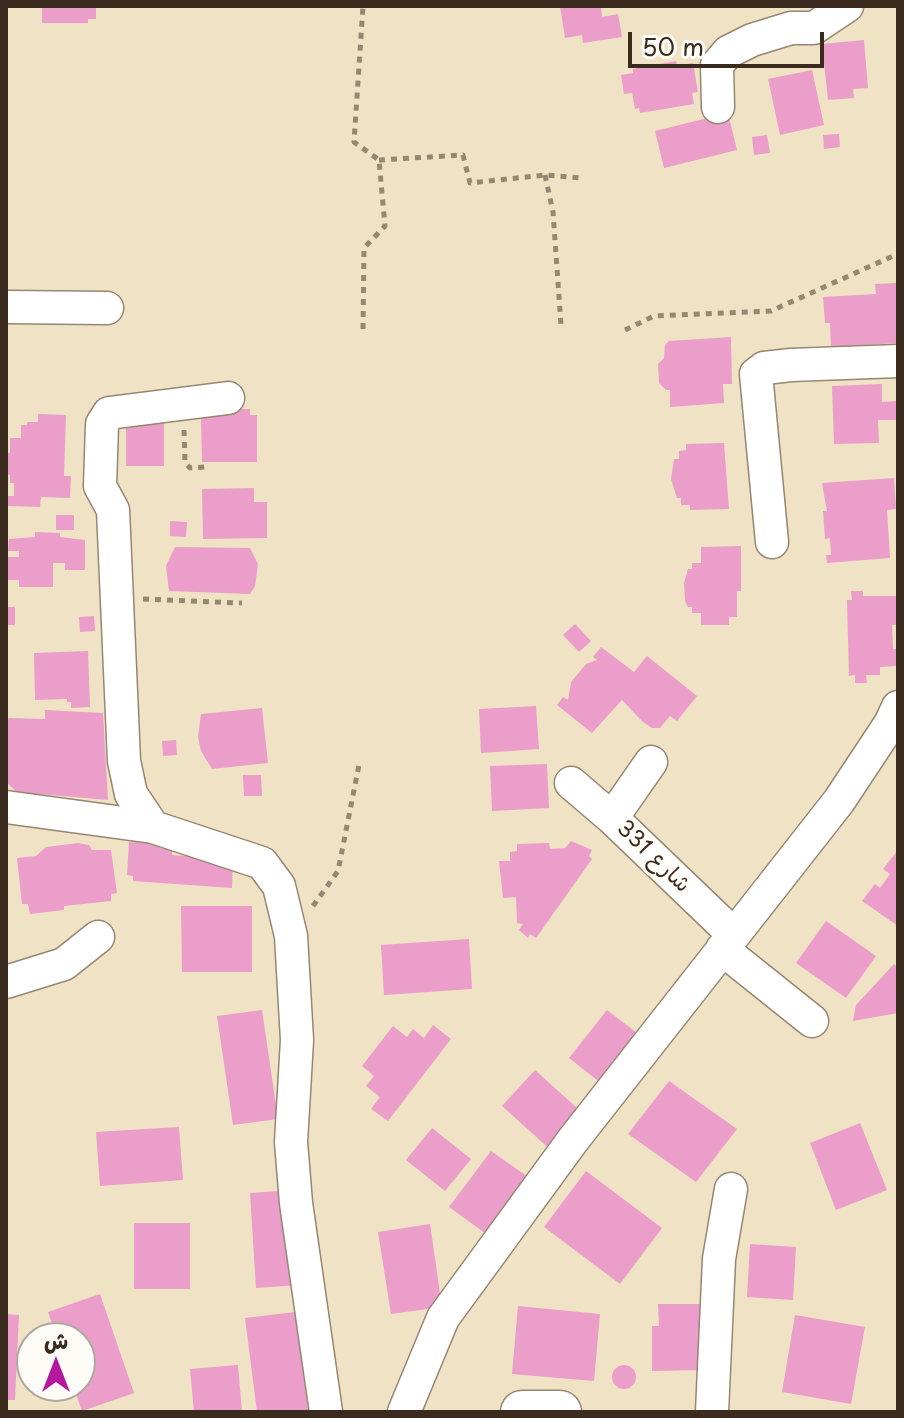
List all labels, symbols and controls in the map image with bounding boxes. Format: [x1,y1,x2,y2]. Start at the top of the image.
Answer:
scale bar [632,16,828,66]
text: 50 m [642,28,704,64]
street label: شارع 331 [611,816,695,898]
north arrow [16,1322,96,1402]
text: ش [44,1323,68,1356]

